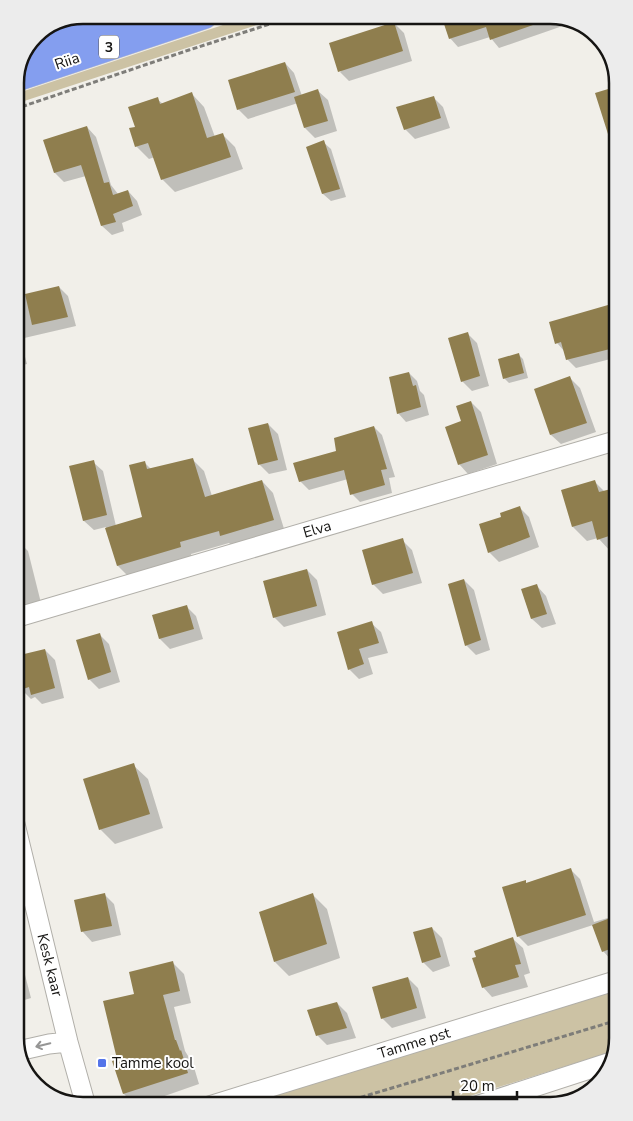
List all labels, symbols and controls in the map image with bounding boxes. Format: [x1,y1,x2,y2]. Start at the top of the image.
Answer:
road number: 3 [99,36,119,58]
street label: Riia [52,47,82,75]
street label: Elva [301,515,333,543]
street label: Kesk kaar [33,931,68,999]
street label: Tamme pst [375,1022,453,1063]
one-way arrow [35,1041,51,1050]
place label: Tamme kool [112,1053,194,1073]
marker: Tamme kool [96,1057,108,1069]
scale bar [453,1068,517,1100]
text: 20 m [460,1076,495,1096]

